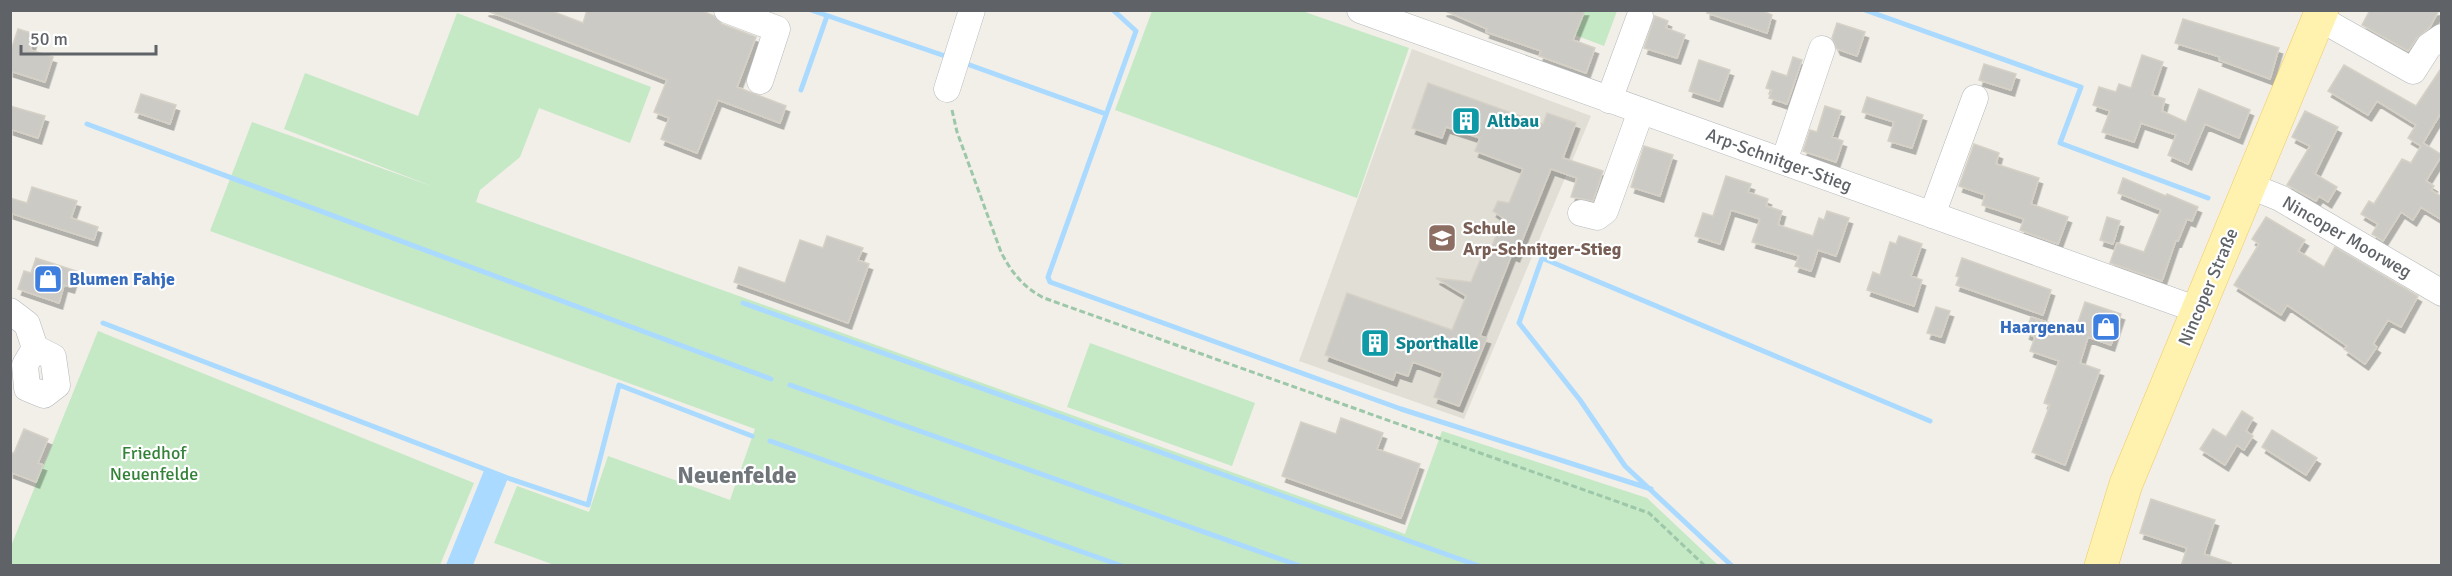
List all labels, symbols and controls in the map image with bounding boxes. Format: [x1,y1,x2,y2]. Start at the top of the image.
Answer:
scale bar [21,18,156,56]
text: 50 m [30,28,68,50]
building icon: Altbau [1450,105,1482,137]
place label: Altbau [1487,110,1539,132]
street label: Arp-Schnitger-Stieg [1703,123,1855,197]
street label: Nincoper Moorweg [2279,191,2415,283]
place label: Schule Arp-Schnitger-Stieg [1463,217,1622,260]
school or university icon: Schule Arp-Schnitger-Stieg [1426,222,1458,254]
street label: Nincoper Straße [2173,225,2243,349]
shop icon: Blumen Fahje [32,263,64,295]
place label: Blumen Fahje [69,268,175,290]
shop icon: Haargenau [2090,311,2122,343]
place label: Haargenau [2000,316,2085,338]
building icon: Sporthalle [1359,327,1391,359]
place label: Sporthalle [1396,332,1479,354]
park label: Friedhof Neuenfelde [110,442,198,485]
district label: Neuenfelde [677,460,797,490]

